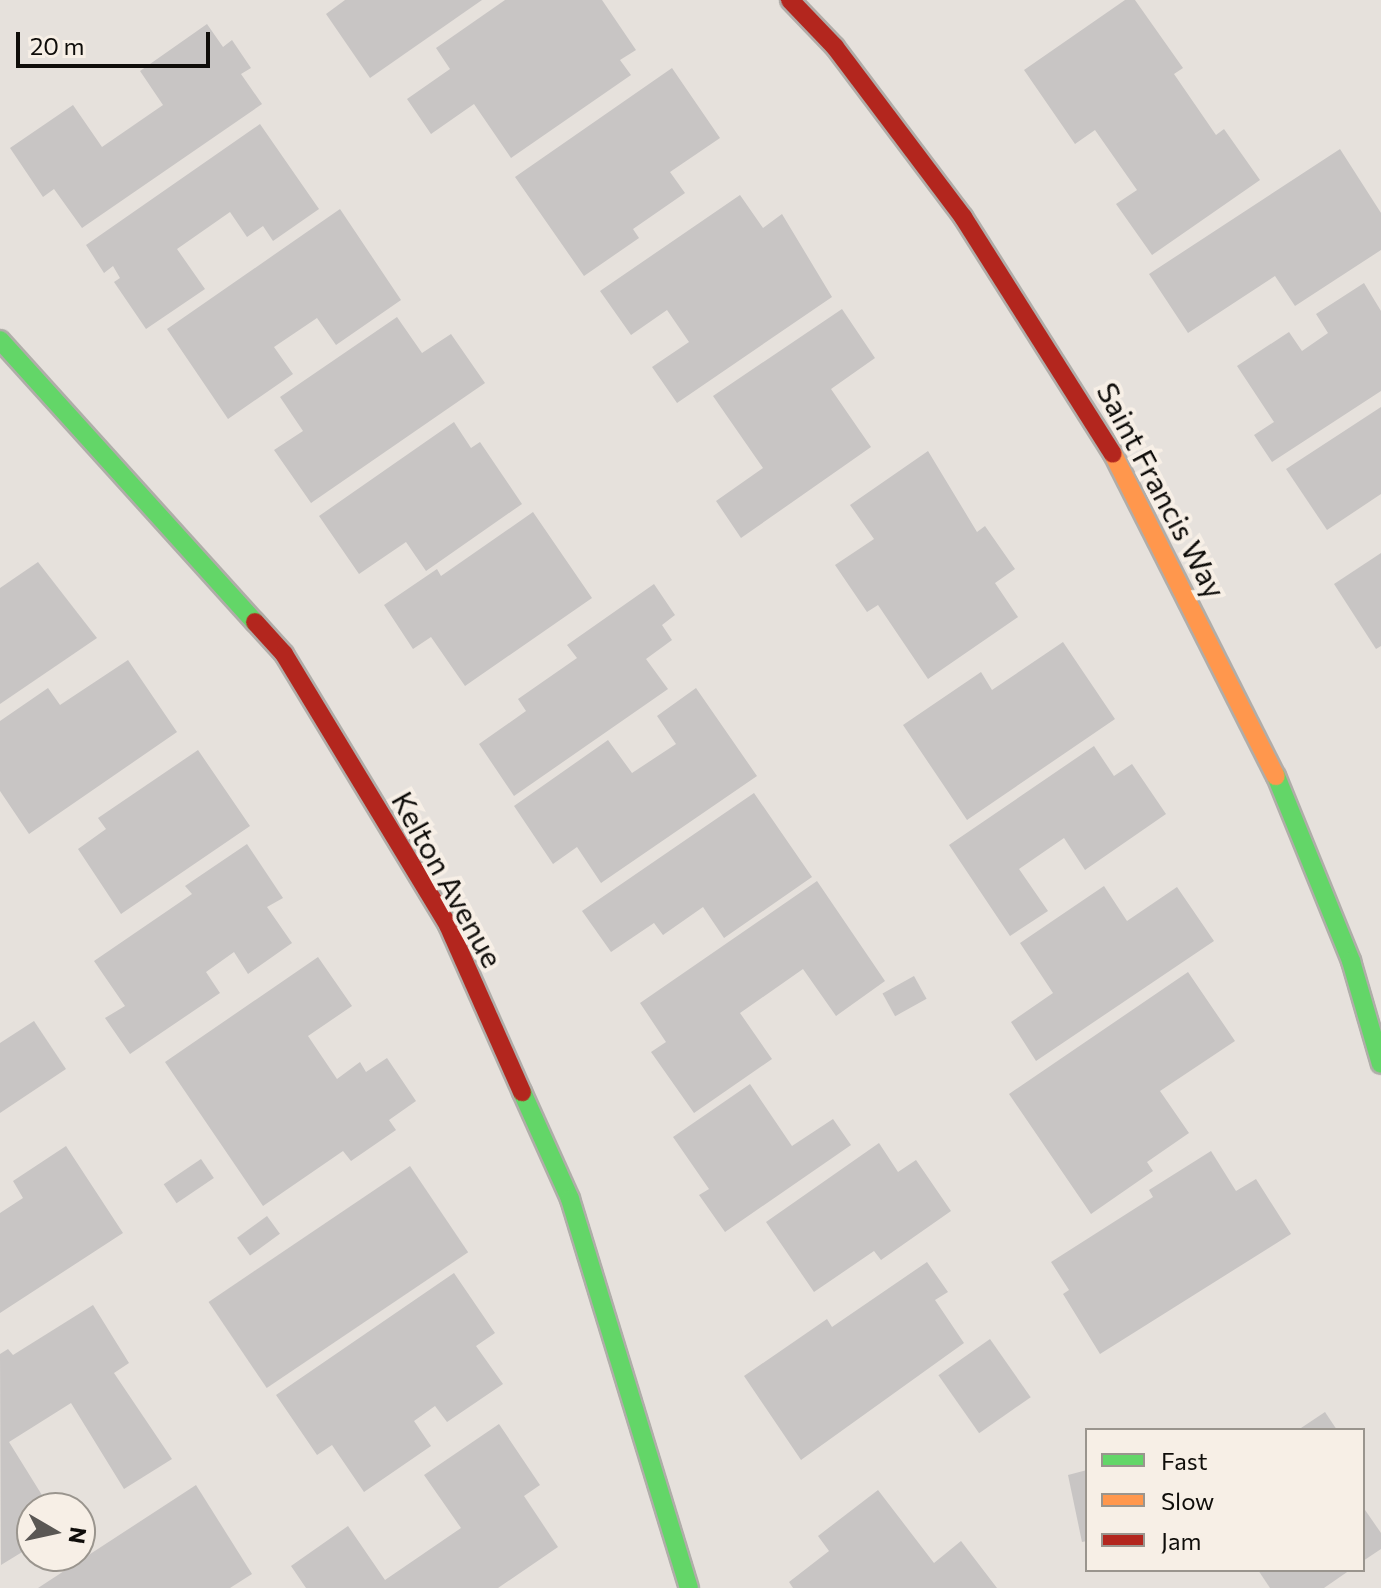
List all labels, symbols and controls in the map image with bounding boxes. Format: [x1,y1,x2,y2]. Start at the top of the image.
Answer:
scale bar [20,16,214,66]
text: 20 m [30,31,84,60]
street label: Saint Francis Way [1090,376,1234,604]
street label: Kelton Avenue [385,785,511,973]
legend [1085,1428,1365,1572]
text: Fast [1161,1446,1208,1475]
text: Slow [1161,1486,1214,1515]
north arrow [16,1492,96,1572]
text: N [64,1525,93,1546]
text: Jam [1161,1526,1201,1555]

